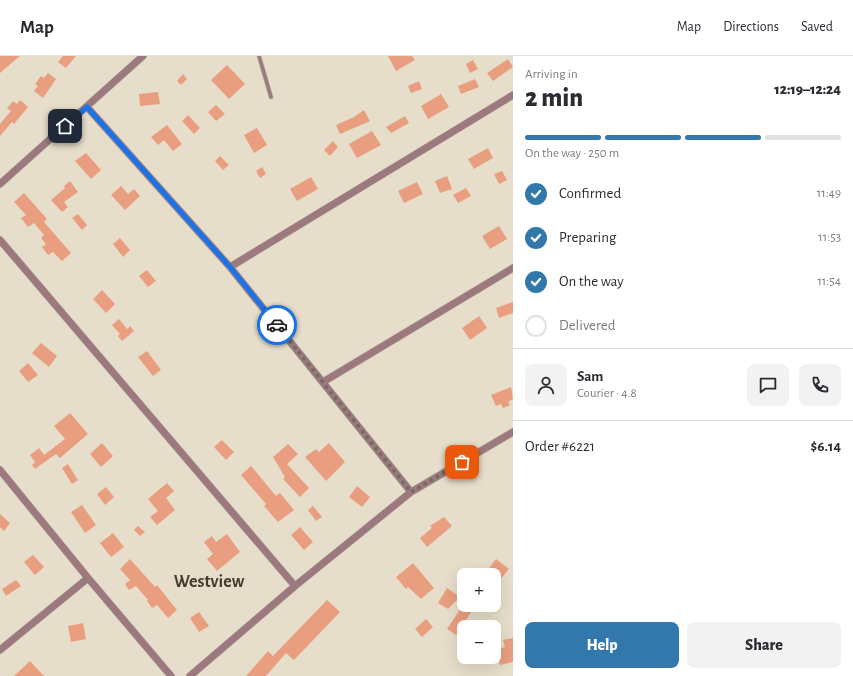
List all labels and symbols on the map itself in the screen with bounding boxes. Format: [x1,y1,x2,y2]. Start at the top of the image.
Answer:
pin [48,109,82,143]
courier [257,305,297,345]
pin [445,445,479,479]
district label: Westview [174,573,245,591]

